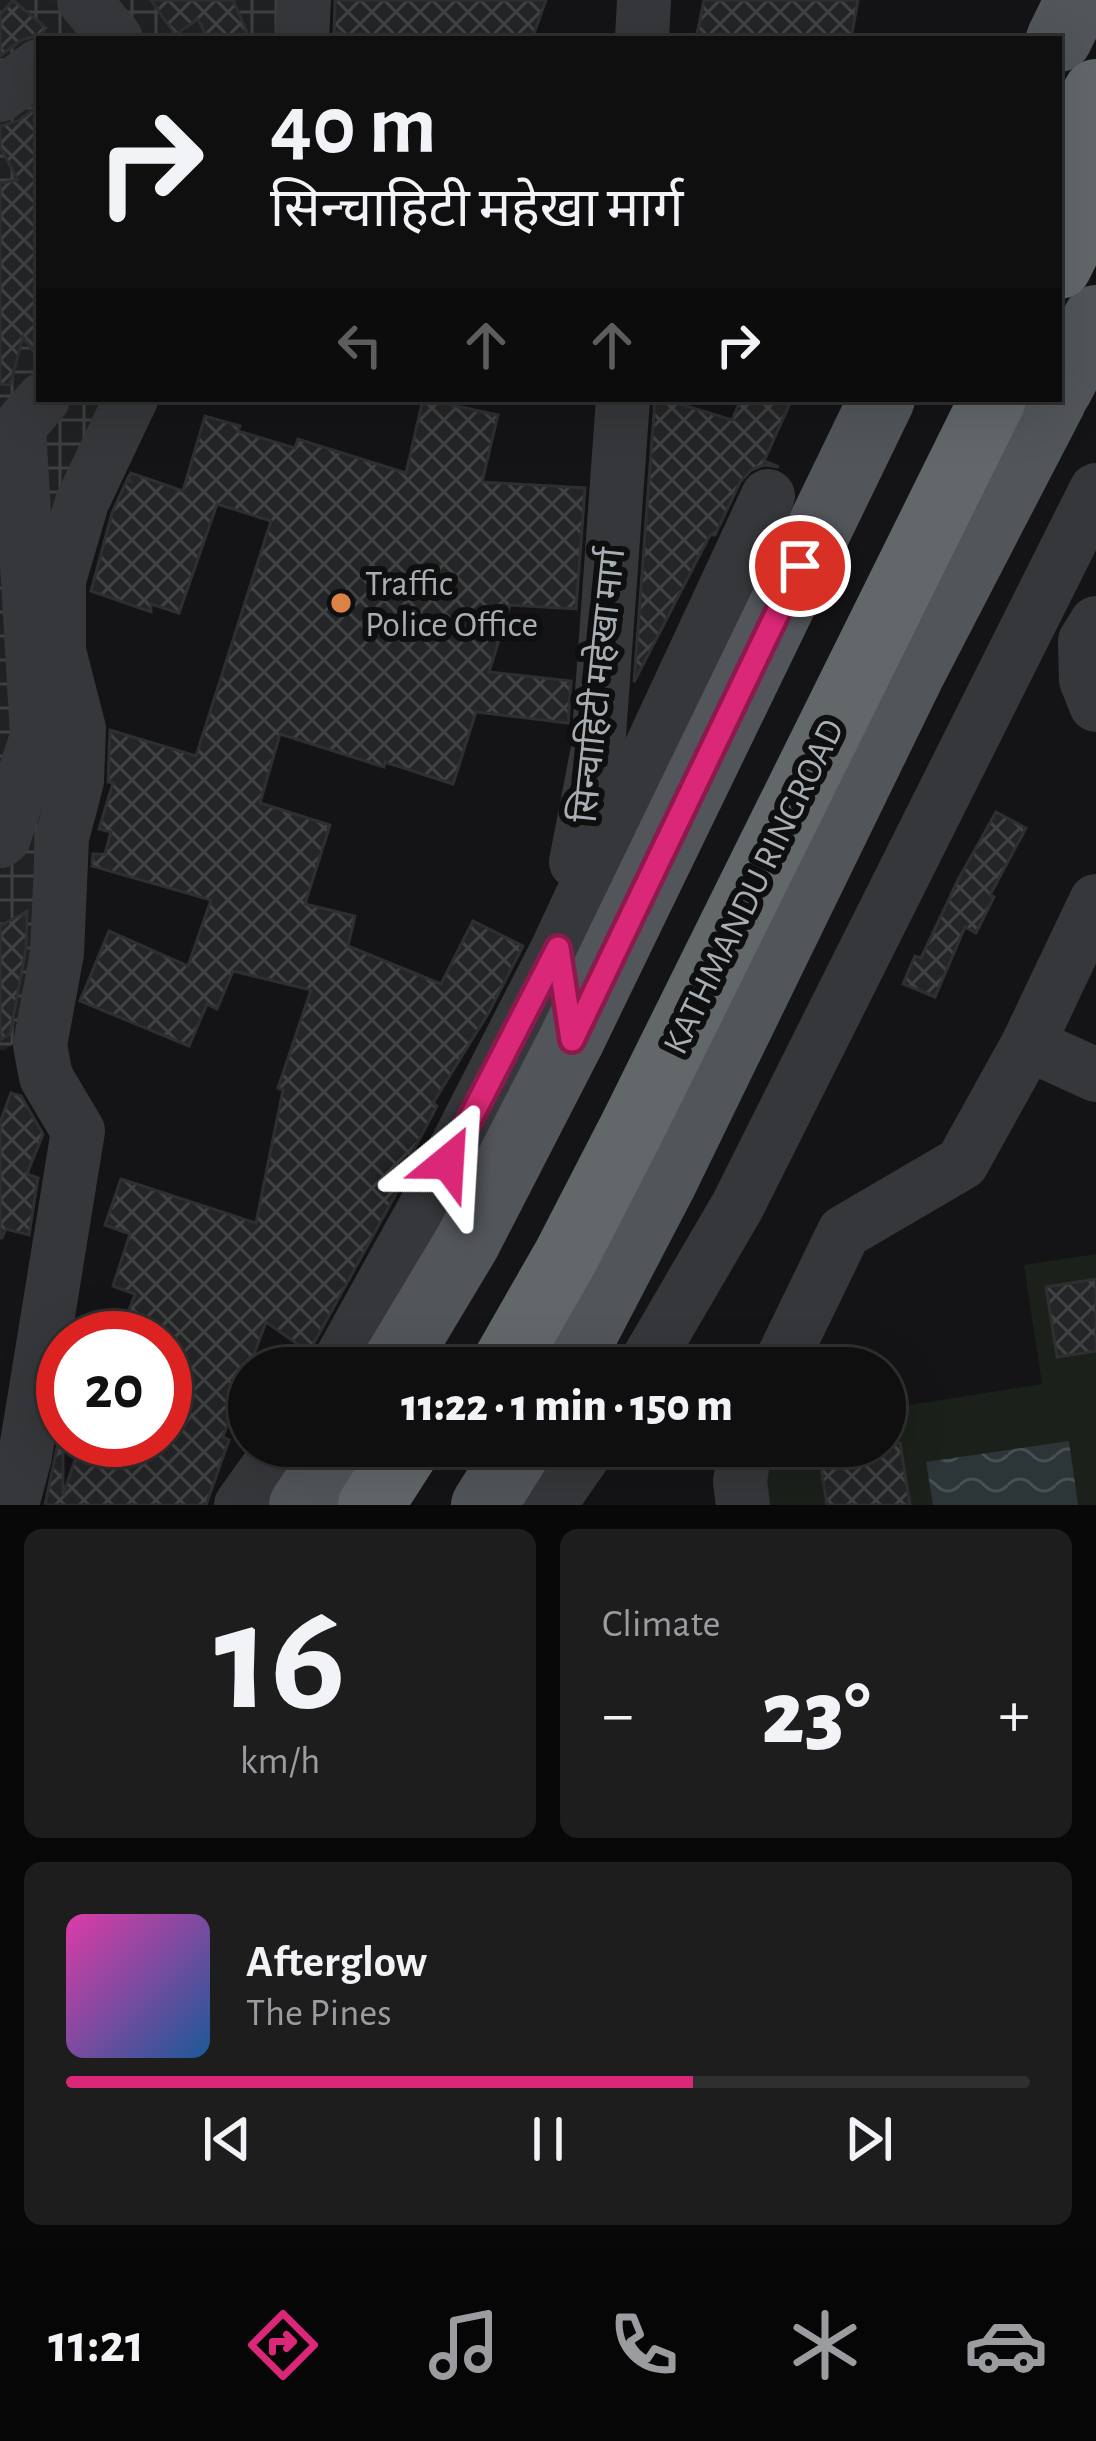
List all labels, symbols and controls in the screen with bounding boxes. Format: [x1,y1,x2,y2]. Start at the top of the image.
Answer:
icon: right [72,84,228,240]
text: 40 m [270,85,437,169]
text: सिन्चाहिटी महेखा मार्ग [270,183,683,237]
icon: left [327,312,393,378]
icon: ahead [453,312,519,378]
icon: ahead [579,312,645,378]
icon: right [705,312,771,378]
pin [749,515,851,617]
icon: arrive [767,533,833,599]
street label: सिन्चाहिटी महेखा मार्ग [563,545,631,824]
place label: Traffic Police Office [365,566,538,643]
marker: Traffic Police Office [328,590,354,616]
street label: KATHMANDU RINGROAD [657,714,851,1060]
position arrow [385,1099,511,1225]
speed limit sign: 20 [36,1311,192,1467]
text: 11:22 · 1 min · 150 m [401,1384,733,1429]
text: 16 [214,1582,346,1738]
text: Climate [602,1605,720,1644]
text: 23° [762,1670,871,1760]
text: − [602,1682,634,1748]
text: + [998,1682,1030,1748]
text: km/h [240,1742,320,1781]
text: Afterglow [246,1940,427,1985]
text: The Pines [246,1994,392,2033]
icon: previous [194,2106,260,2172]
icon: pause [515,2106,581,2172]
icon: next [836,2106,902,2172]
icon: directions [241,2303,325,2387]
icon: music [422,2303,506,2387]
icon: phone [602,2303,686,2387]
icon: climate [783,2303,867,2387]
icon: car [964,2303,1048,2387]
text: 11:21 [48,2318,144,2372]

